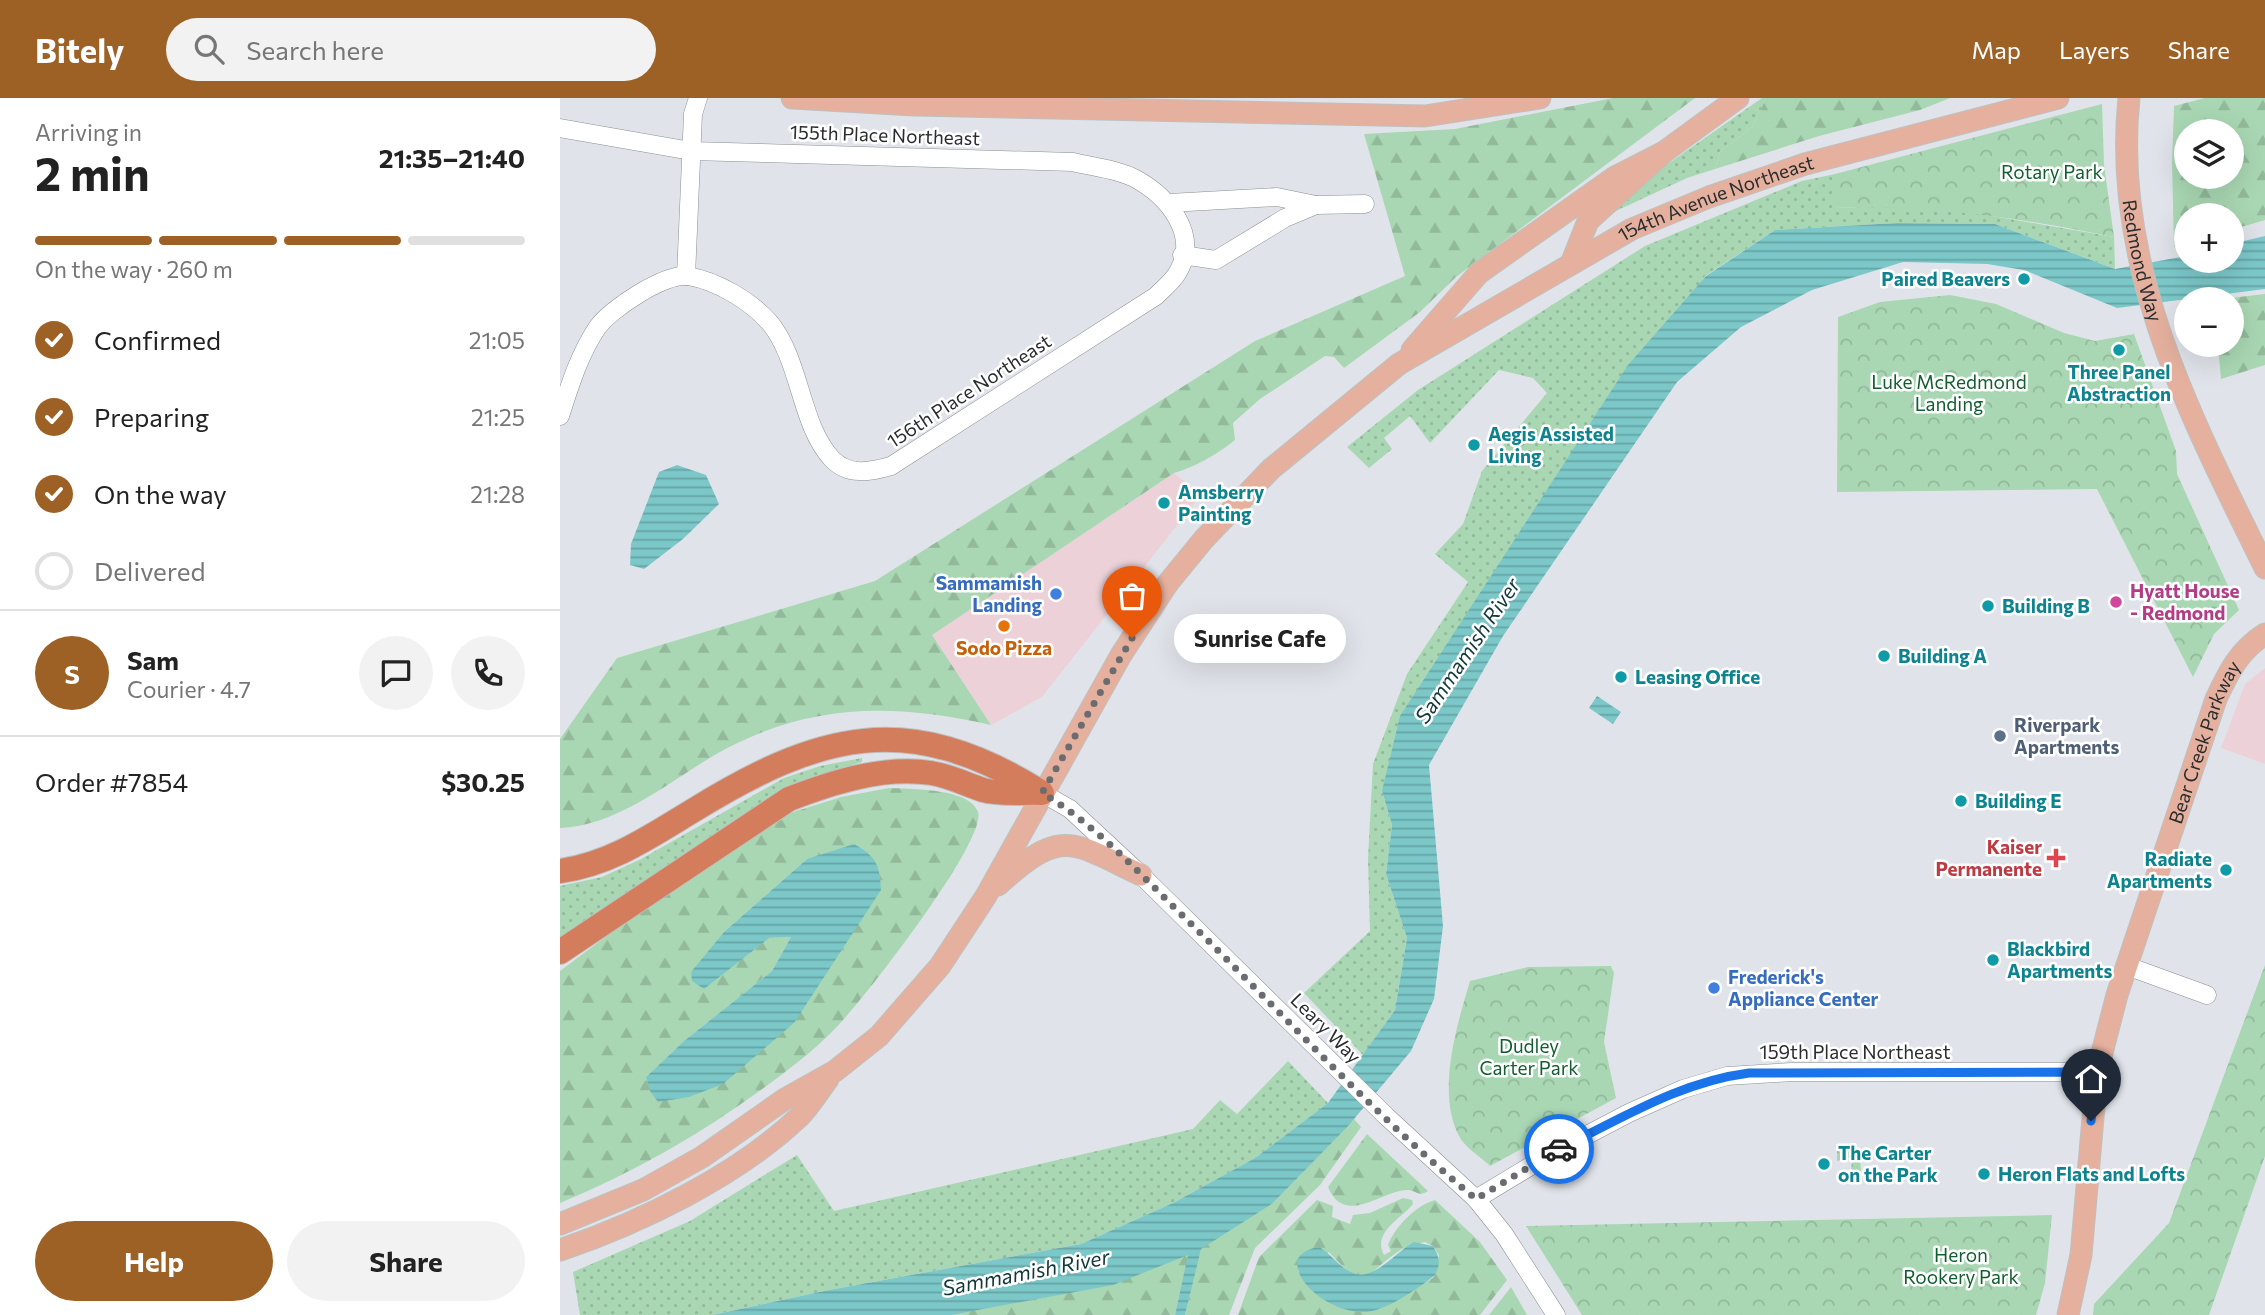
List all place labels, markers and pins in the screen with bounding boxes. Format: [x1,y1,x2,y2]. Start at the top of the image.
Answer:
place label: Paired Beavers [1881,267,2010,290]
marker: Paired Beavers [2016,271,2032,287]
marker: Three Panel Abstraction [2111,342,2127,358]
place label: Three Panel Abstraction [2067,360,2171,405]
place label: Aegis Assisted Living [1488,422,1614,467]
marker: Aegis Assisted Living [1466,437,1482,453]
place label: Amsberry Painting [1178,480,1265,525]
marker: Amsberry Painting [1156,495,1172,511]
pin [1102,566,1162,638]
place label: Sammamish Landing [936,571,1043,616]
place label: Hyatt House - Redmond [2130,579,2240,624]
marker: Sammamish Landing [1048,586,1064,602]
place label: Building B [2002,594,2090,617]
marker: Hyatt House - Redmond [2108,594,2124,610]
marker: Building B [1980,598,1996,614]
callout: Sunrise Cafe [1174,614,1346,662]
marker: Sodo Pizza [996,618,1012,634]
place label: Sodo Pizza [956,636,1052,659]
place label: Building A [1898,644,1987,667]
marker: Building A [1876,648,1892,664]
place label: Leasing Office [1635,665,1760,688]
marker: Leasing Office [1613,669,1629,685]
place label: Riverpark Apartments [2014,713,2119,758]
marker: Riverpark Apartments [1992,728,2008,744]
place label: Building E [1975,789,2062,812]
marker: Building E [1953,793,1969,809]
place label: Kaiser Permanente [1936,835,2042,880]
place label: Radiate Apartments [2107,847,2212,892]
marker: Kaiser Permanente [2048,850,2064,866]
marker: Radiate Apartments [2218,862,2234,878]
place label: Blackbird Apartments [2007,937,2112,982]
marker: Blackbird Apartments [1985,952,2001,968]
place label: Frederick's Appliance Center [1728,965,1878,1010]
marker: Frederick's Appliance Center [1706,980,1722,996]
pin [2061,1049,2121,1121]
place label: The Carter on the Park [1838,1141,1938,1186]
marker: The Carter on the Park [1816,1156,1832,1172]
place label: Heron Flats and Lofts [1998,1162,2185,1185]
marker: Heron Flats and Lofts [1976,1166,1992,1182]

